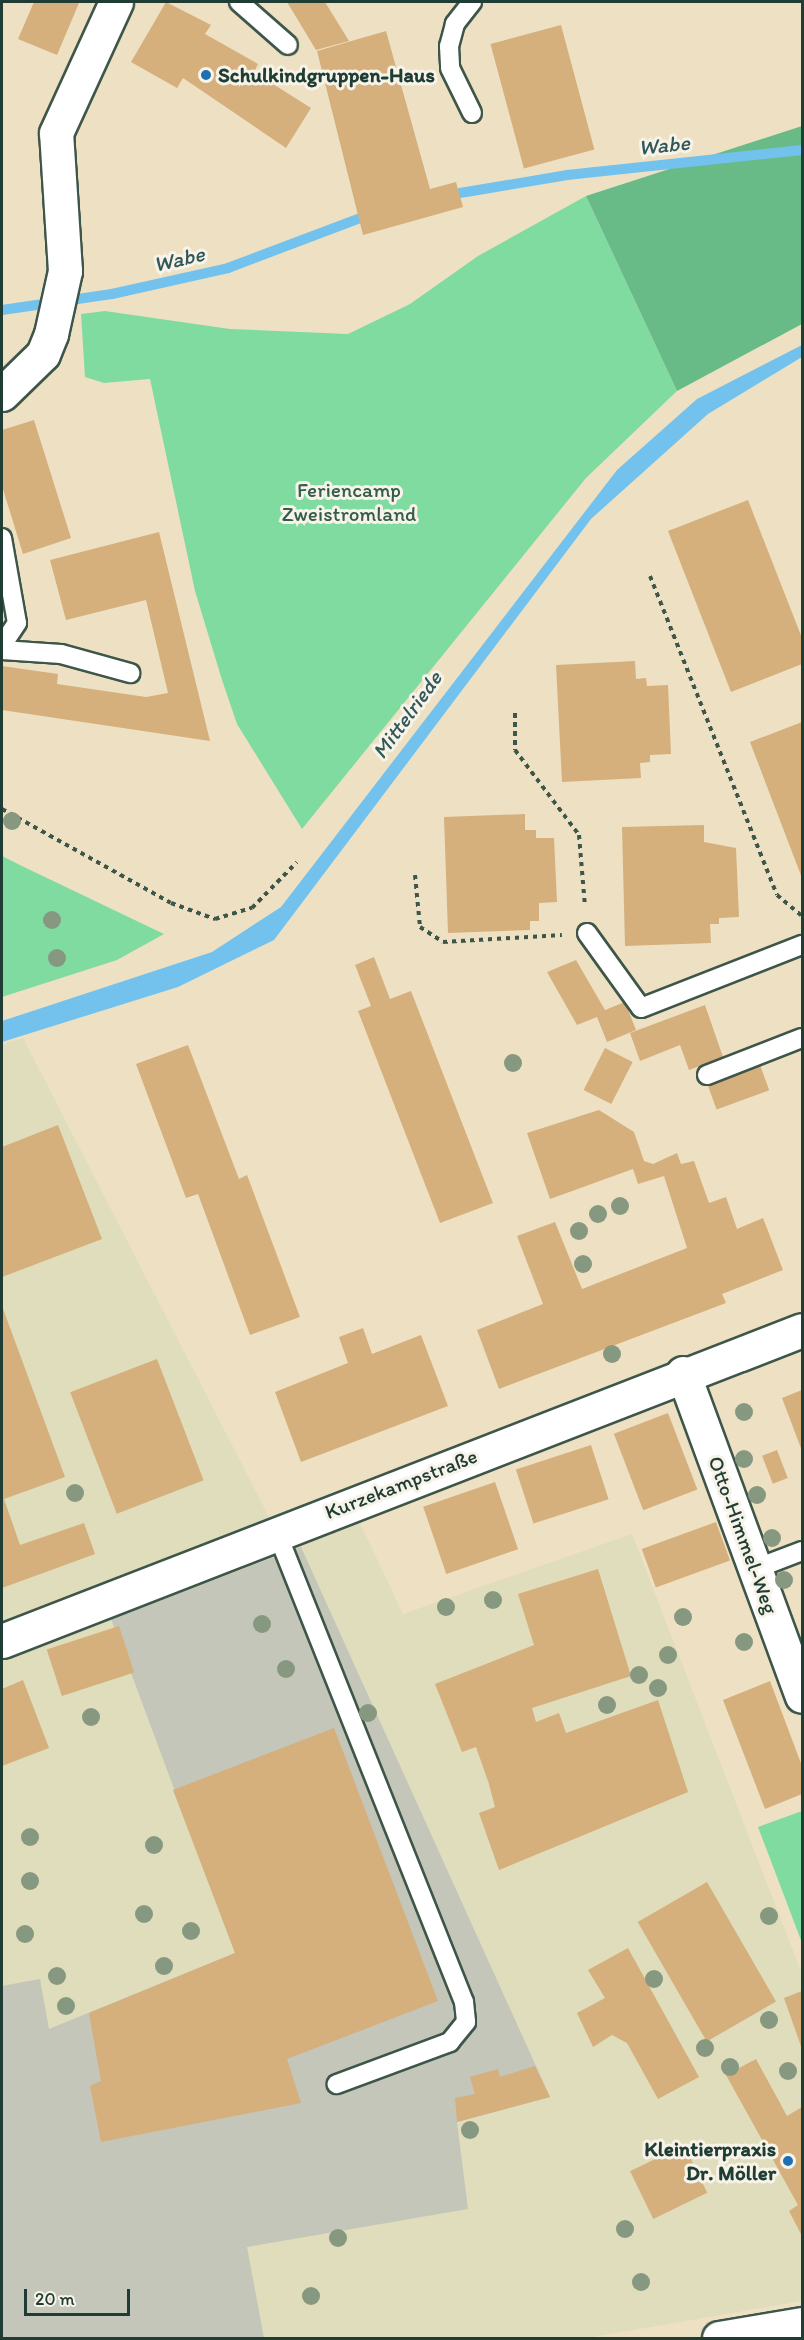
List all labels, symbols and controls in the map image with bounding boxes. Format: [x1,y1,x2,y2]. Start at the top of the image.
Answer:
place label: Schulkindgruppen-Haus [218,62,435,88]
marker: Schulkindgruppen-Haus [199,68,213,82]
water label: Wabe [637,129,691,161]
water label: Wabe [151,240,207,278]
park label: Feriencamp Zweistromland [282,477,416,527]
water label: Mittelriede [366,666,448,764]
street label: Kurzekampstraße [321,1443,481,1525]
street label: Otto-Himmel-Weg [703,1453,783,1617]
place label: Kleintierpraxis Dr. Möller [644,2136,776,2186]
marker: Kleintierpraxis Dr. Möller [781,2154,795,2168]
scale bar [27,2277,134,2315]
text: 20 m [35,2288,75,2310]

